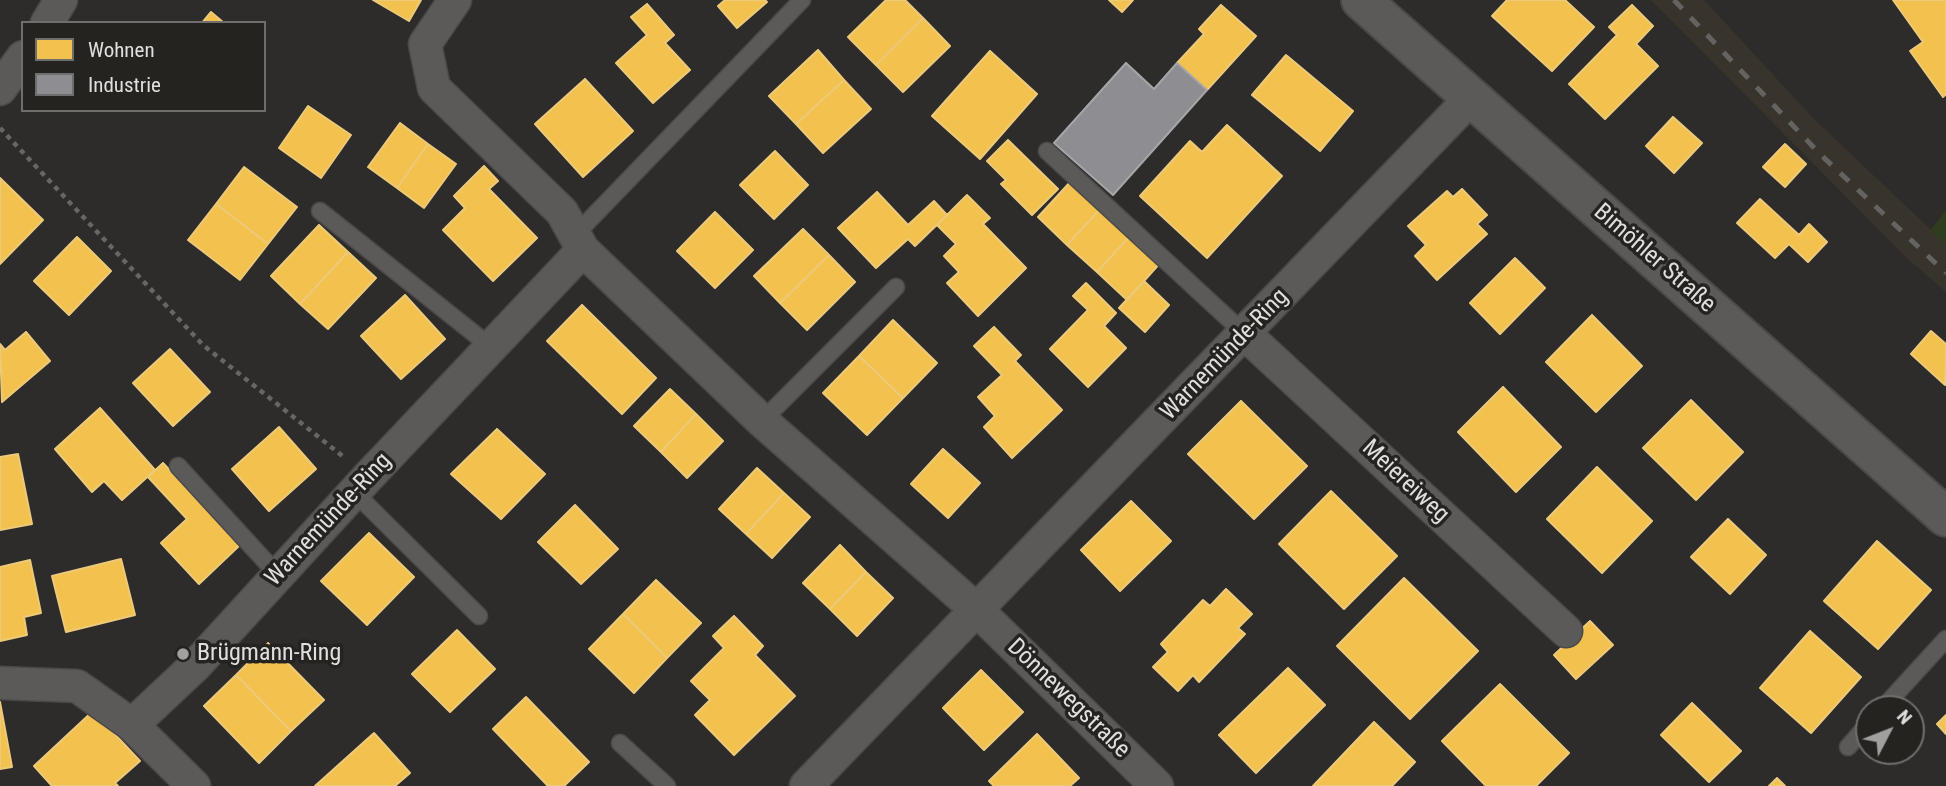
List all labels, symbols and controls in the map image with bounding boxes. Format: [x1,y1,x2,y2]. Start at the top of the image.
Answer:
legend [21,21,266,112]
text: Wohnen [88,38,155,62]
text: Industrie [88,73,161,97]
street label: Bimöhler Straße [1587,198,1721,320]
street label: Warnemünde-Ring [1155,283,1295,427]
street label: Meiereiweg [1355,434,1455,530]
street label: Warnemünde-Ring [260,447,398,593]
street label: Dönnewegstraße [1001,633,1135,765]
place label: Brügmann-Ring [197,640,341,668]
marker: Brügmann-Ring [175,646,191,662]
north arrow [1855,695,1925,765]
text: N [1892,705,1917,729]

